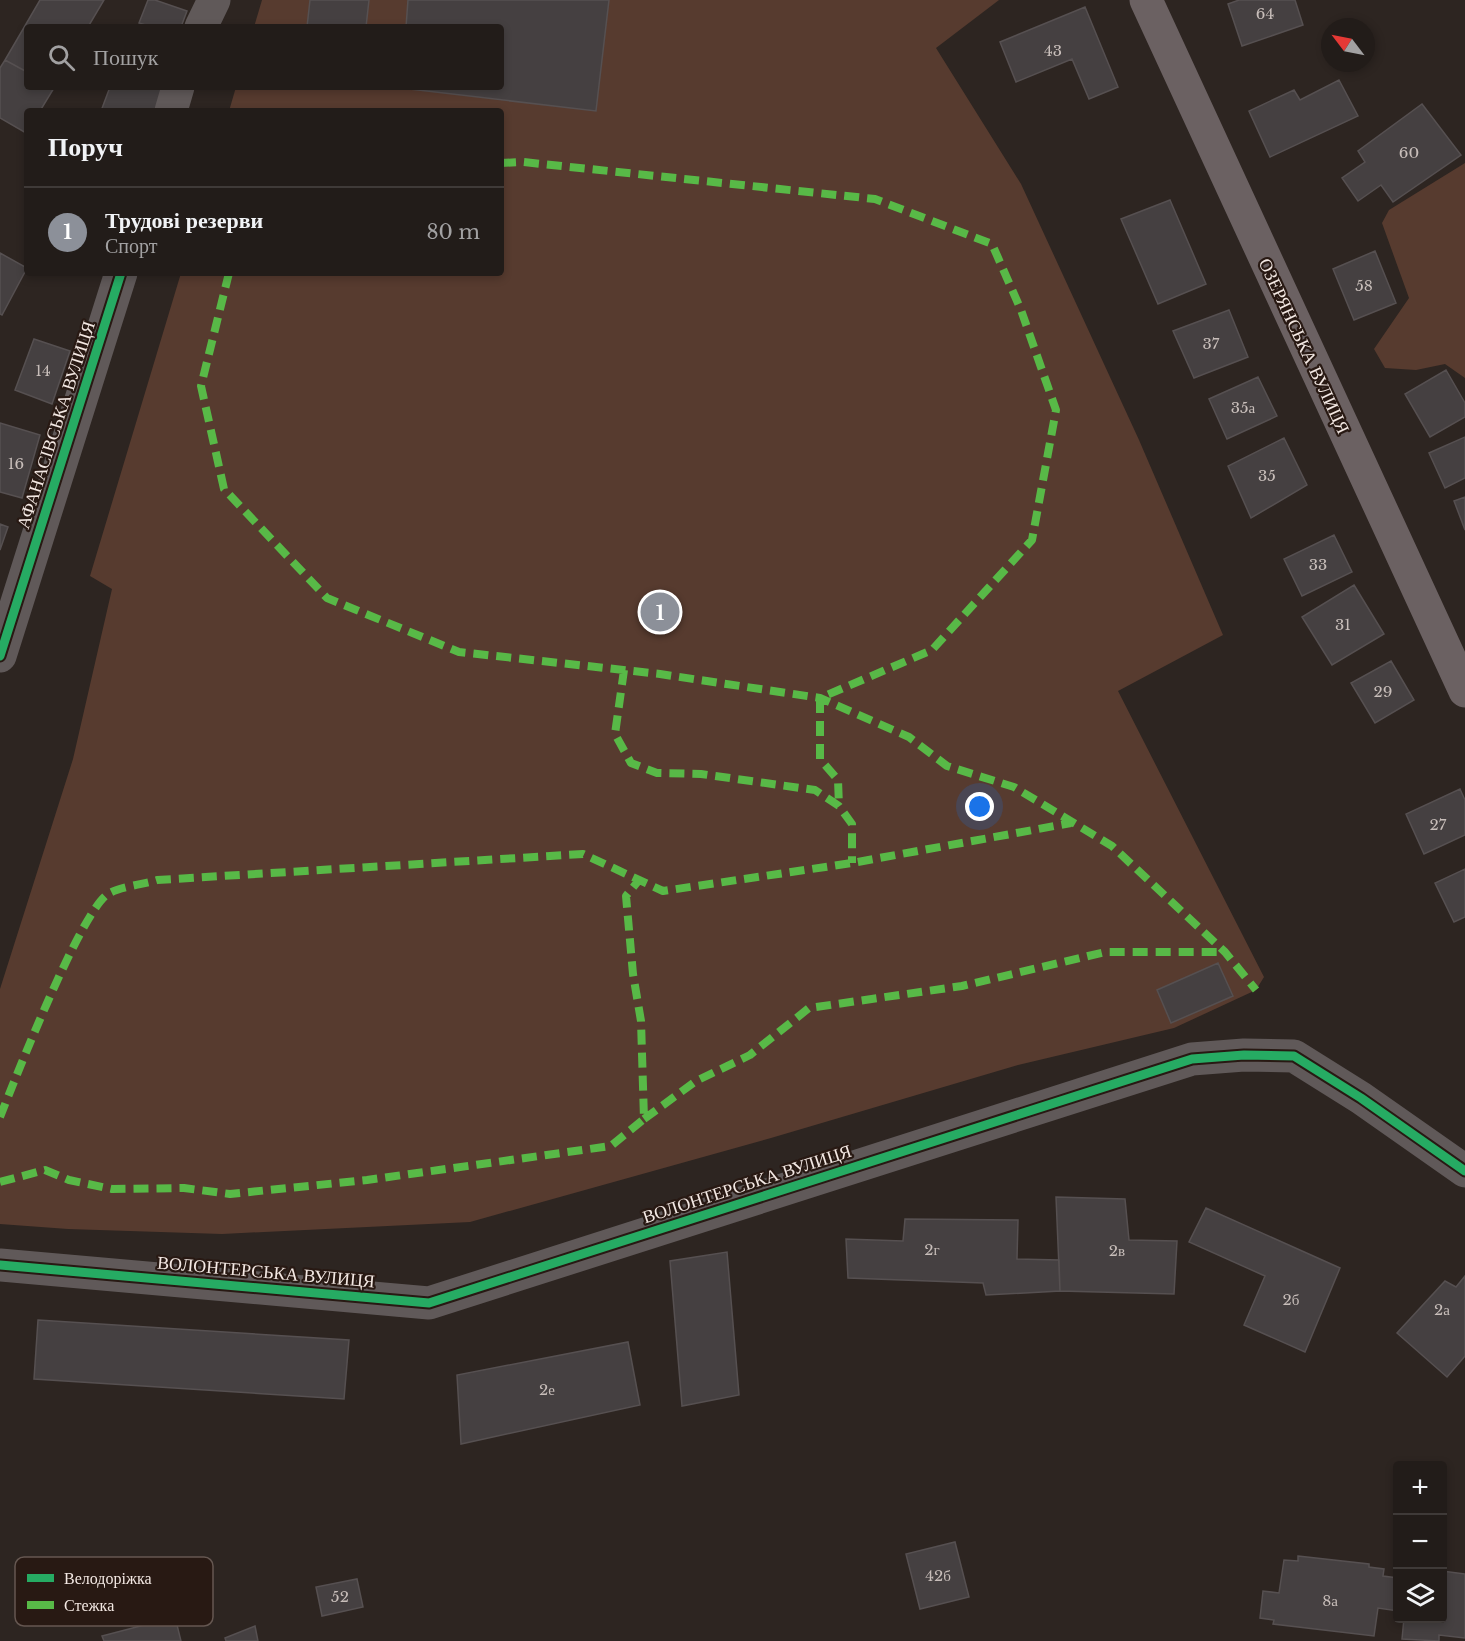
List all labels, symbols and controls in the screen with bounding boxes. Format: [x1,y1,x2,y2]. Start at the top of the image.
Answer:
house number: 64 [1256,4,1274,23]
north arrow [1321,18,1375,72]
search box [24,24,504,90]
icon: search [45,41,78,74]
house number: 43 [1044,41,1062,60]
text: Пошук [93,44,159,71]
text: Поруч [48,131,123,163]
house number: 60 [1399,143,1419,162]
text: Трудові резерви [105,207,263,234]
text: 1 [63,220,72,244]
text: 80 m [426,220,480,244]
text: Спорт [105,234,158,258]
street label: ОЗЕРЯНСЬКА ВУЛИЦЯ [1254,255,1354,437]
house number: 58 [1355,276,1373,295]
street label: АФАНАСІВСЬКА ВУЛИЦЯ [12,318,100,532]
house number: 37 [1203,334,1220,353]
house number: 14 [35,361,51,380]
house number: 35а [1231,398,1256,417]
house number: 16 [8,454,24,473]
house number: 35 [1258,466,1276,485]
house number: 33 [1309,555,1327,574]
pin: 1 [640,590,680,634]
house number: 31 [1335,615,1351,634]
house number: 29 [1374,682,1392,701]
your location [965,792,994,821]
house number: 27 [1430,815,1447,834]
street label: ВОЛОНТЕРСЬКА ВУЛИЦЯ [640,1140,854,1228]
house number: 2г [924,1240,940,1259]
house number: 2в [1109,1241,1125,1260]
street label: ВОЛОНТЕРСЬКА ВУЛИЦЯ [156,1252,376,1292]
house number: 2б [1283,1290,1300,1309]
house number: 2а [1434,1300,1450,1319]
house number: 2е [539,1380,555,1399]
map controls [1393,1461,1447,1623]
button: + [1393,1461,1447,1515]
button: − [1393,1515,1447,1569]
legend [15,1557,213,1626]
house number: 42б [925,1566,951,1585]
text: Велодоріжка [64,1568,152,1588]
button: layers [1393,1569,1447,1623]
house number: 52 [331,1587,349,1606]
house number: 8а [1322,1591,1338,1610]
text: Стежка [64,1595,114,1615]

